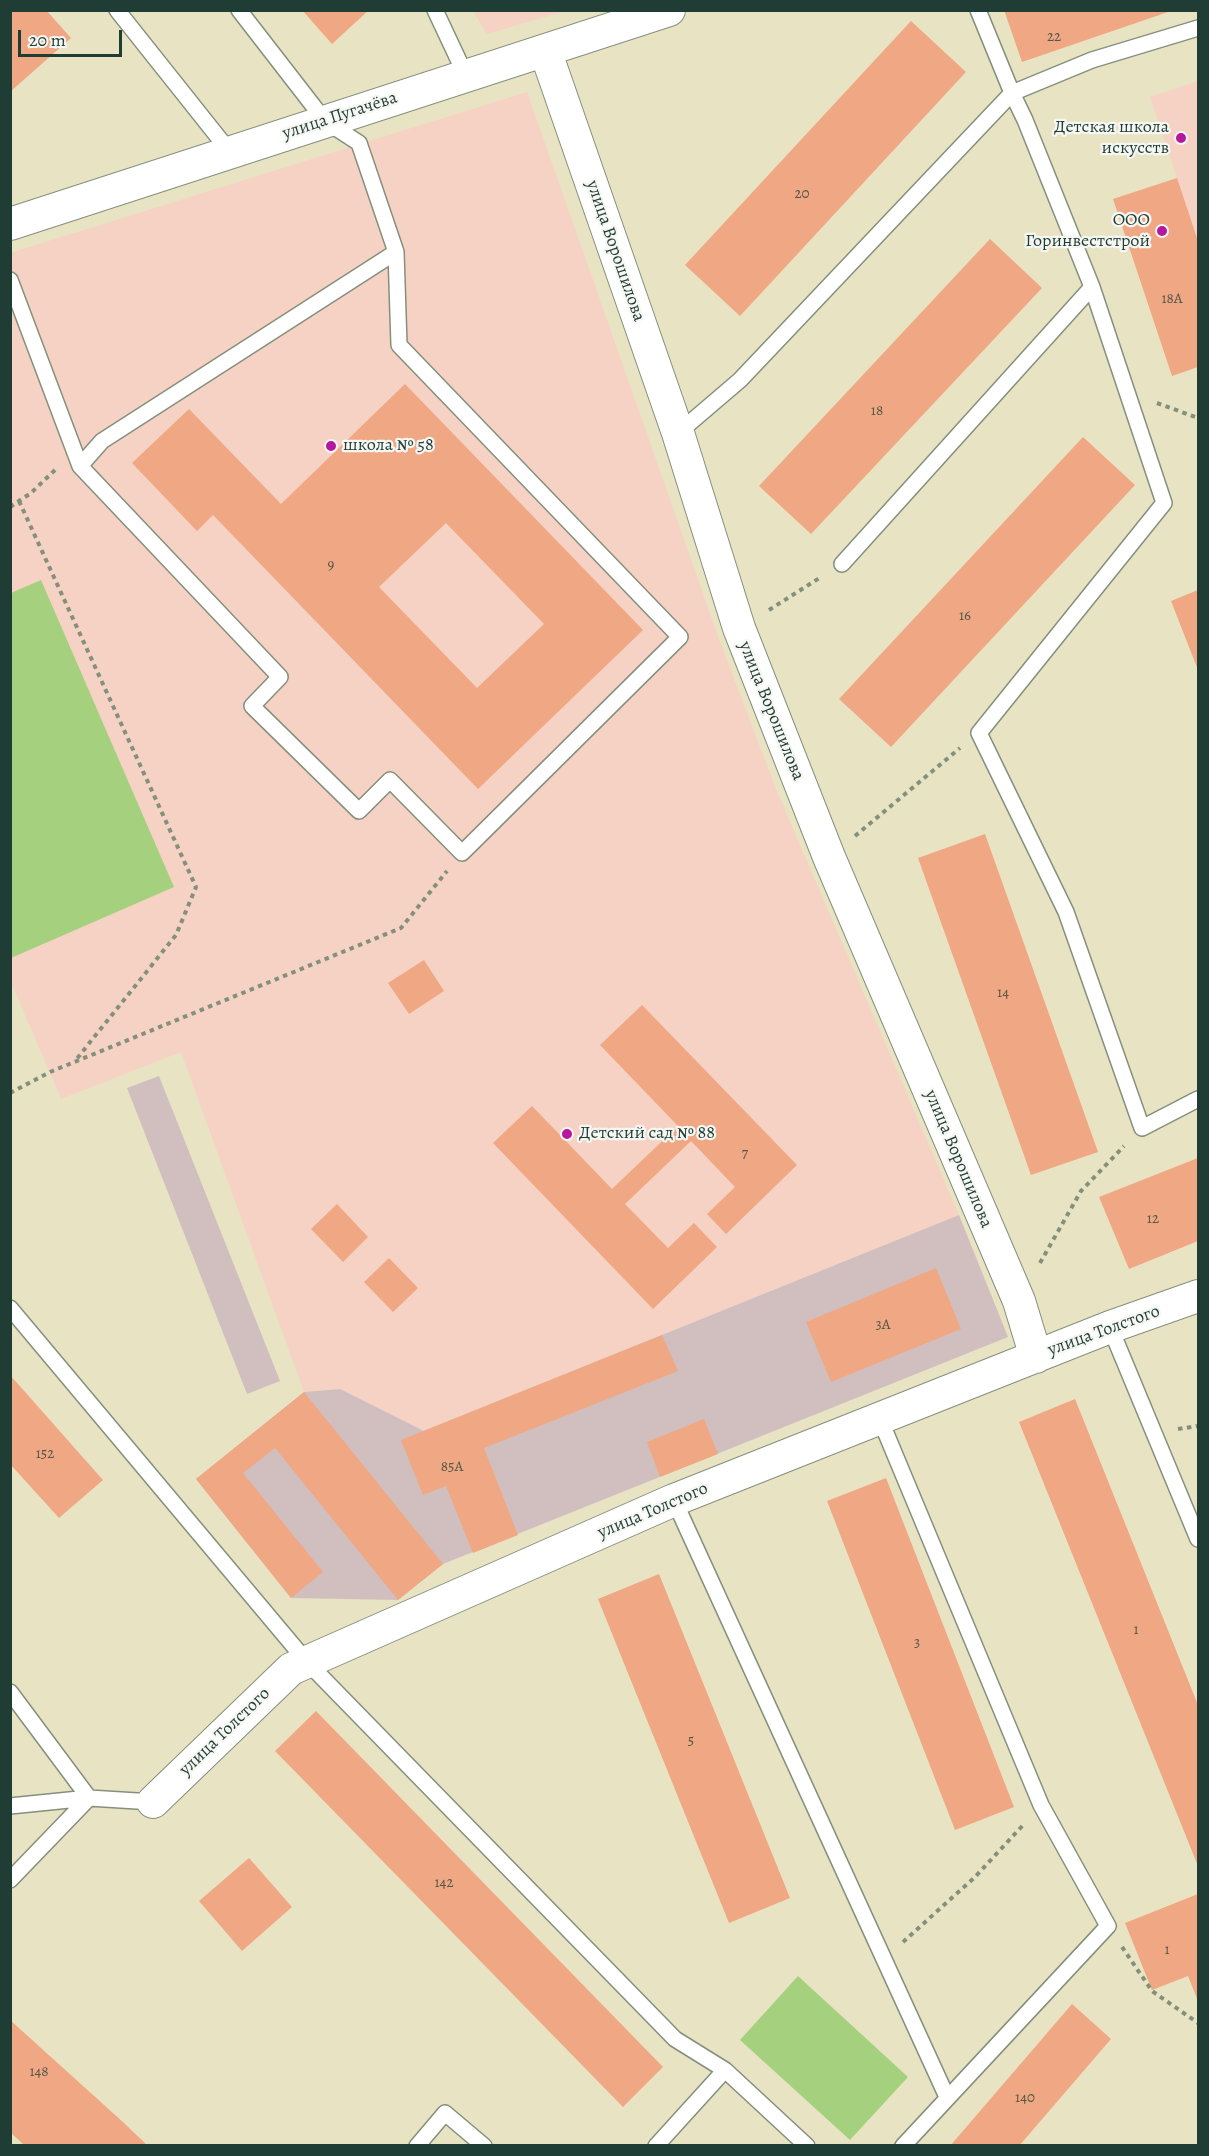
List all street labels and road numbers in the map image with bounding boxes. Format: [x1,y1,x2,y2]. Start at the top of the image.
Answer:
street label: улица Пугачёва [280,87,400,145]
street label: улица Ворошилова [581,178,649,324]
street label: улица Ворошилова [733,638,809,784]
street label: улица Ворошилова [919,1087,997,1231]
street label: улица Толстого [1045,1301,1163,1361]
street label: улица Толстого [595,1478,711,1544]
street label: улица Толстого [175,1683,275,1781]

